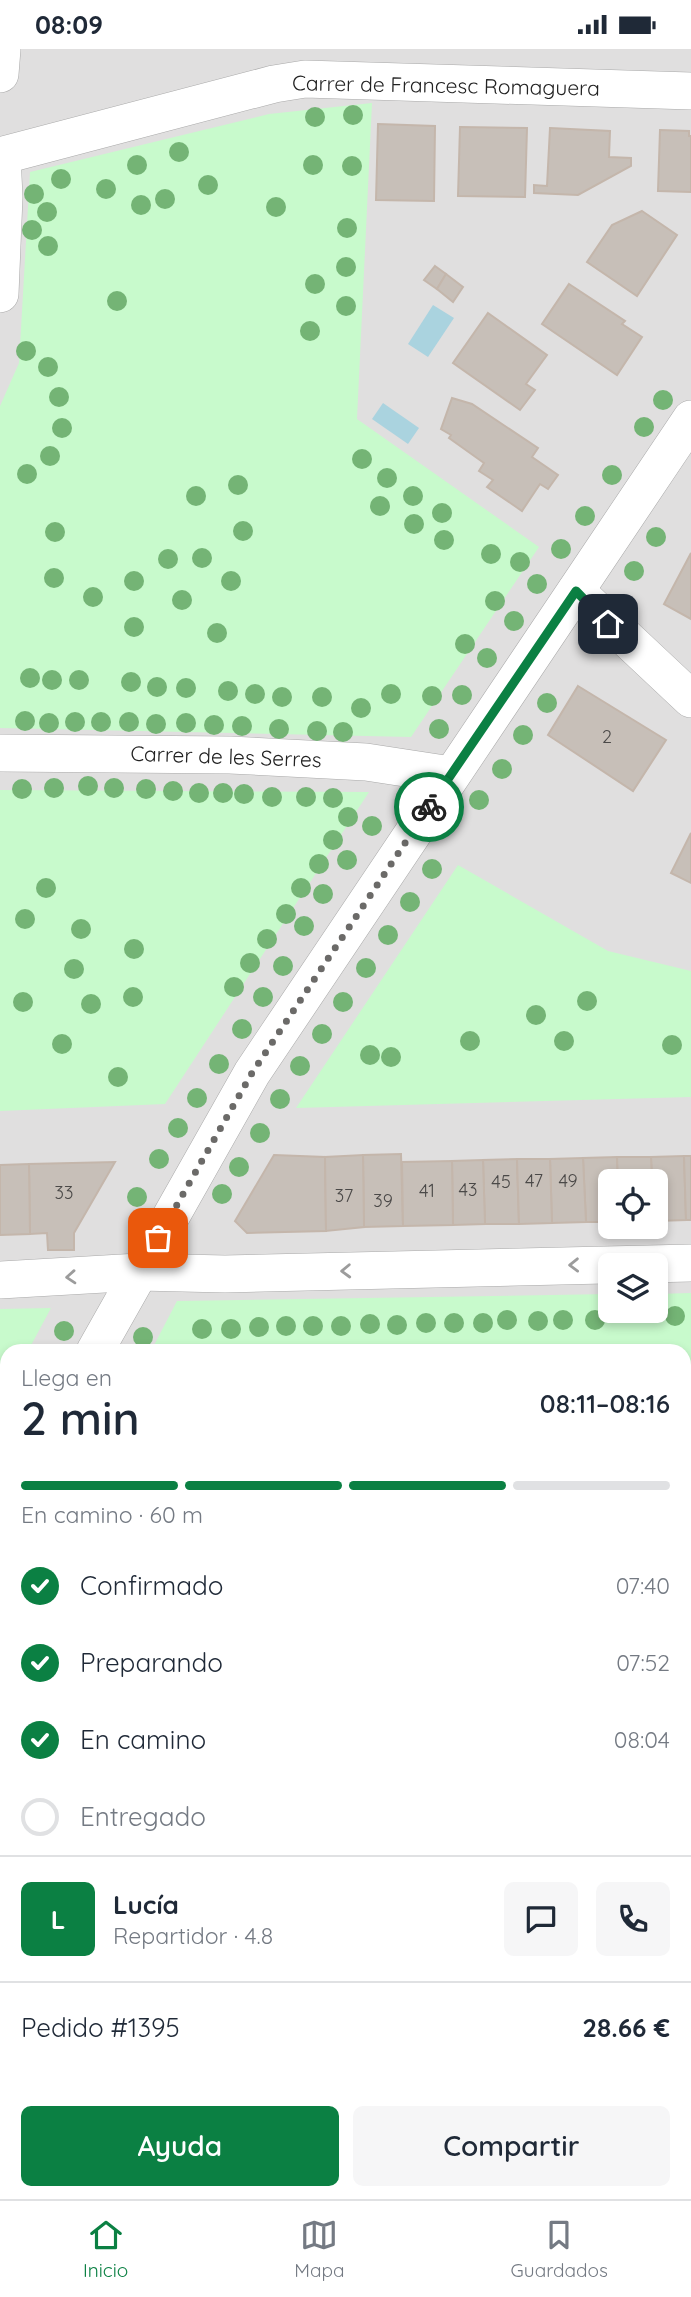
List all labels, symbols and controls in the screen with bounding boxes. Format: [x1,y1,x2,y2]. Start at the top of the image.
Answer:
text: 08:09 [35,8,103,41]
street label: Carrer de Francesc Romaguera [292,69,600,101]
pin [578,594,638,654]
icon: home [589,605,627,643]
house number: 2 [602,725,612,748]
street label: Carrer de les Serres [130,740,322,772]
courier [394,772,464,842]
icon: bike [410,788,448,826]
house number: 47 [525,1169,543,1192]
house number: 49 [558,1169,578,1192]
map controls [598,1169,668,1323]
button: locate [598,1169,668,1239]
house number: 45 [491,1170,511,1193]
house number: 43 [459,1178,477,1201]
house number: 41 [419,1179,435,1202]
house number: 33 [55,1181,73,1204]
house number: 37 [335,1184,353,1207]
house number: 39 [373,1189,393,1212]
pin [128,1208,188,1268]
icon: bag [139,1219,177,1257]
button: layers [598,1253,668,1323]
one-way arrow [568,1257,579,1273]
one-way arrow [341,1263,351,1279]
one-way arrow [65,1269,76,1284]
text: Llega en [21,1363,112,1392]
text: 08:11–08:16 [540,1387,670,1420]
text: 2 min [21,1389,140,1447]
text: En camino · 60 m [21,1500,203,1529]
icon: check [21,1567,59,1605]
text: Confirmado [80,1569,224,1602]
text: 07:40 [616,1571,670,1600]
icon: check [21,1644,59,1682]
text: Preparando [80,1646,223,1679]
text: 07:52 [616,1648,670,1677]
icon: check [21,1721,59,1759]
text: En camino [80,1723,206,1756]
text: 08:04 [614,1725,670,1754]
text: Entregado [80,1800,206,1833]
button: chat [504,1882,578,1956]
button: phone [596,1882,670,1956]
text: Lucía [113,1888,179,1921]
text: L [51,1903,65,1936]
text: Repartidor · 4.8 [113,1921,273,1950]
text: Pedido #1395 [21,2011,180,2044]
text: 28.66 € [582,2011,670,2044]
button: Ayuda [21,2106,339,2186]
button: Compartir [353,2106,670,2186]
tab: Inicio [83,2216,128,2282]
tab: Mapa [294,2216,345,2282]
tab: Guardados [511,2216,608,2282]

